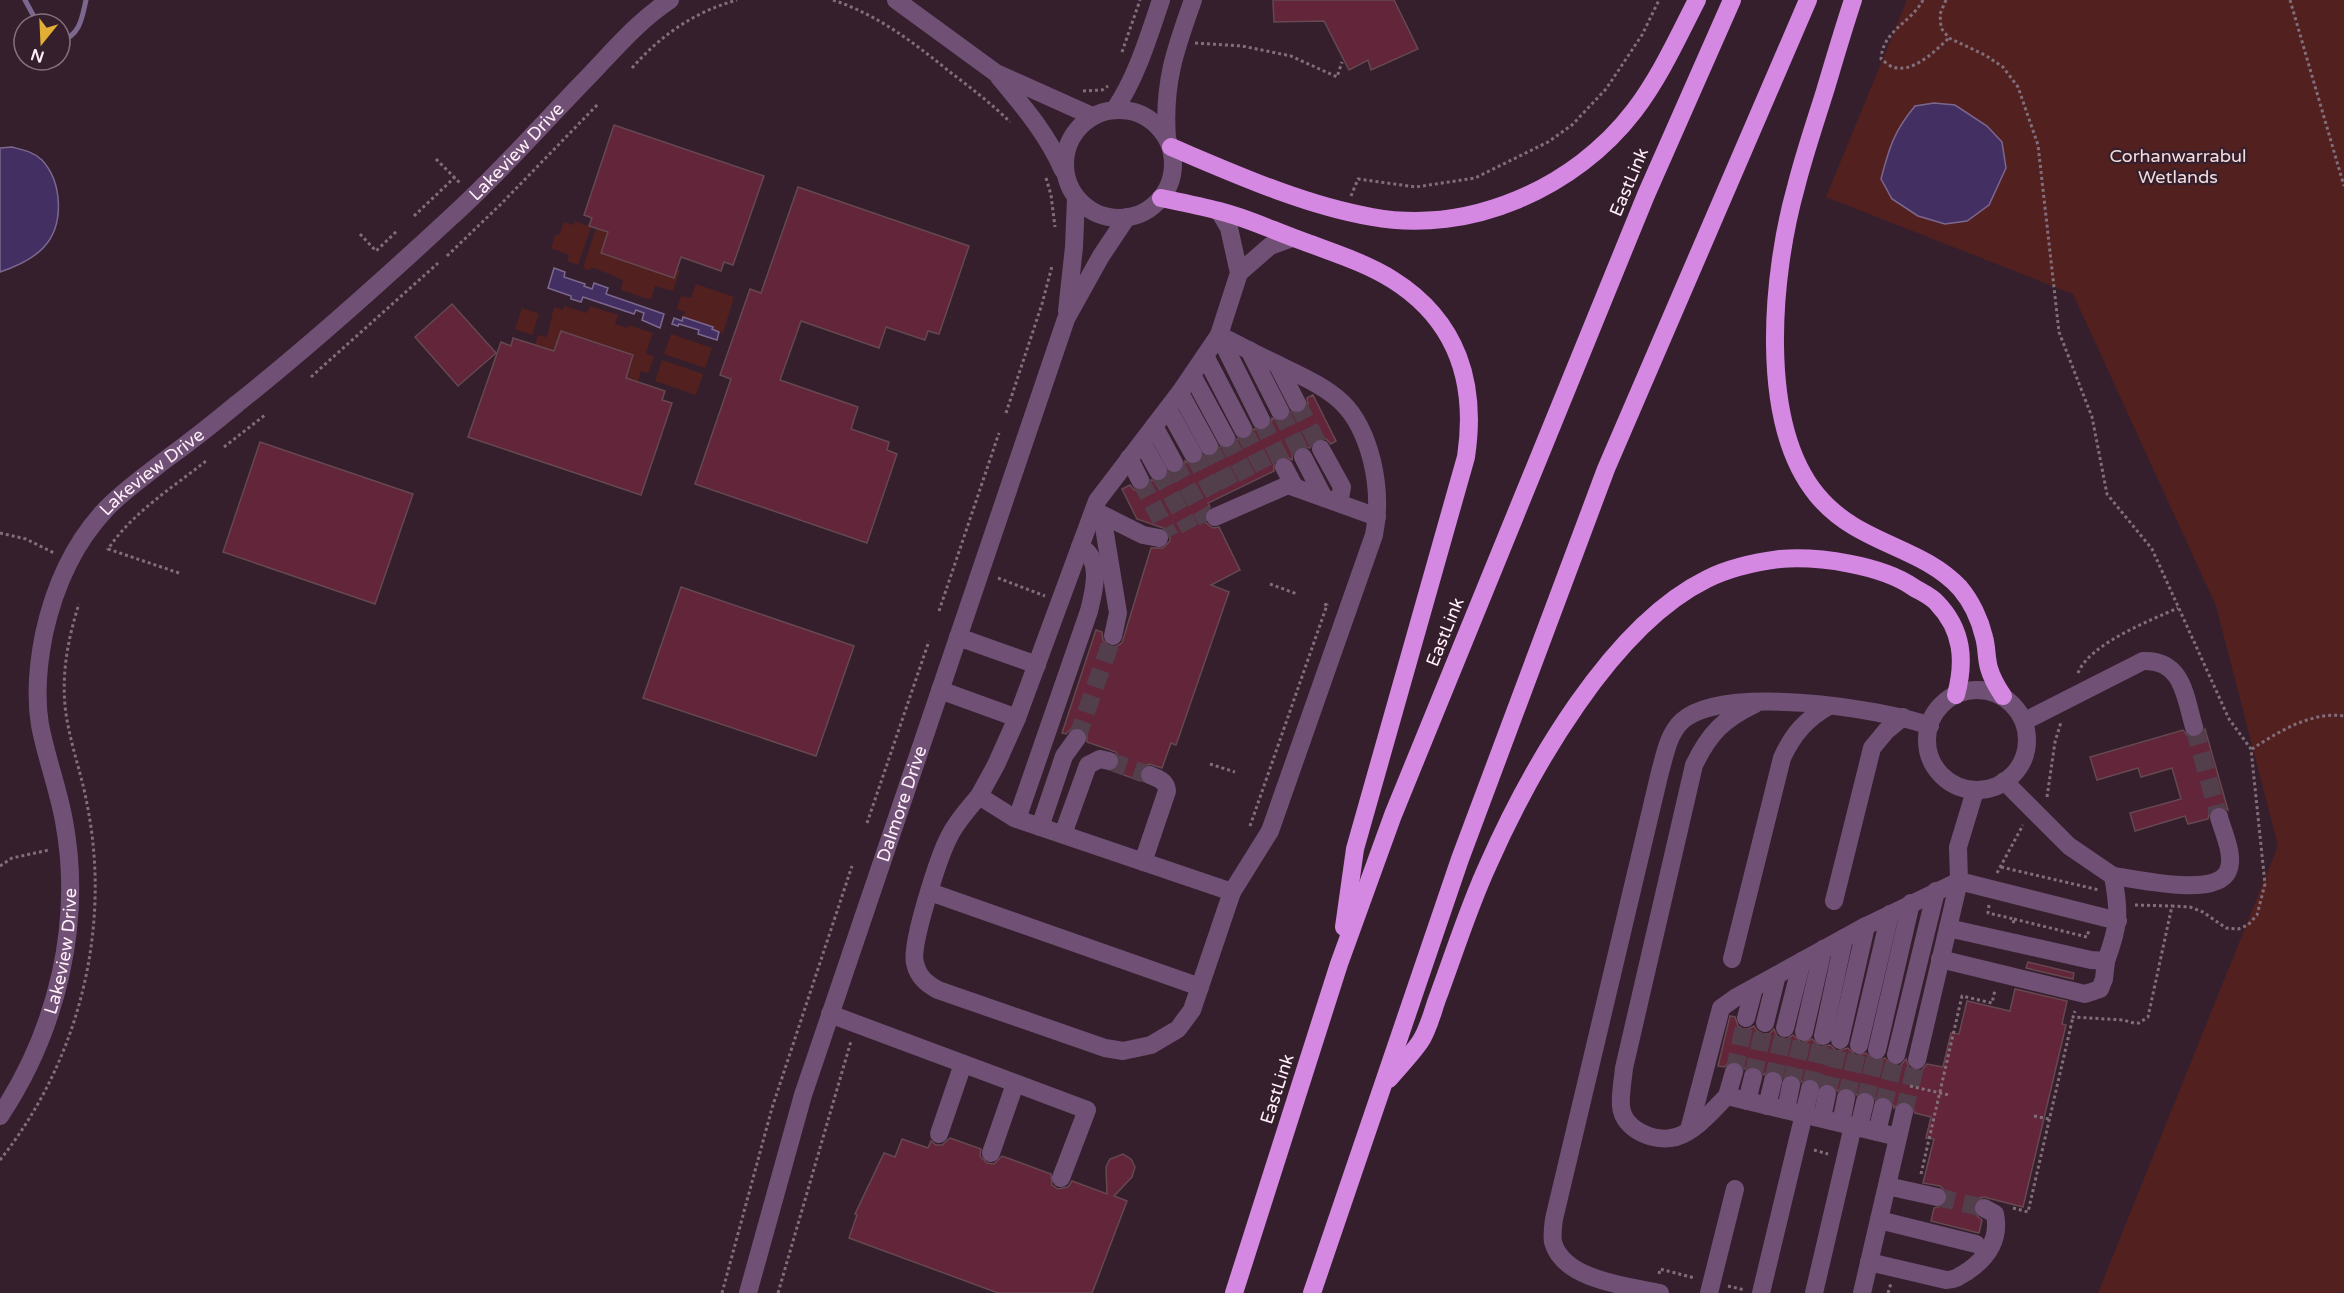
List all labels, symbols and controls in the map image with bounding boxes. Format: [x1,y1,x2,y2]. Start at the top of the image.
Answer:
north arrow [12,12,72,72]
text: N [28,44,47,67]
street label: Lakeview Drive [464,98,569,205]
street label: EastLink [1605,144,1653,220]
park label: Corhanwarrabul Wetlands [2110,145,2246,188]
street label: Lakeview Drive [95,424,209,520]
street label: EastLink [1421,594,1469,670]
street label: Dalmore Drive [872,743,932,865]
street label: Lakeview Drive [39,888,81,1017]
street label: EastLink [1255,1051,1299,1127]

